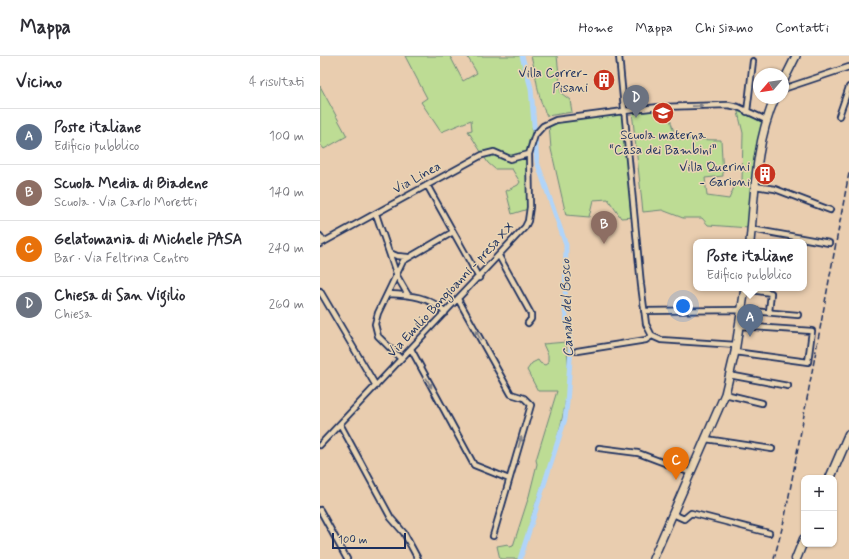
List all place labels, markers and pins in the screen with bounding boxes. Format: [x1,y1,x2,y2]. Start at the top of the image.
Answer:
place label: Villa Correr- Pisani [518,65,588,97]
building icon: Villa Correr- Pisani [591,67,617,93]
pin: D [623,85,649,118]
school or university icon: Scuola materna “Casa dei Bambini” [650,100,676,126]
place label: Scuola materna “Casa dei Bambini” [609,127,717,159]
place label: Villa Querini - Garioni [679,159,750,191]
building icon: Villa Querini - Garioni [752,161,778,187]
pin: B [591,211,617,244]
pin: A [737,304,763,337]
pin: C [663,447,689,480]

